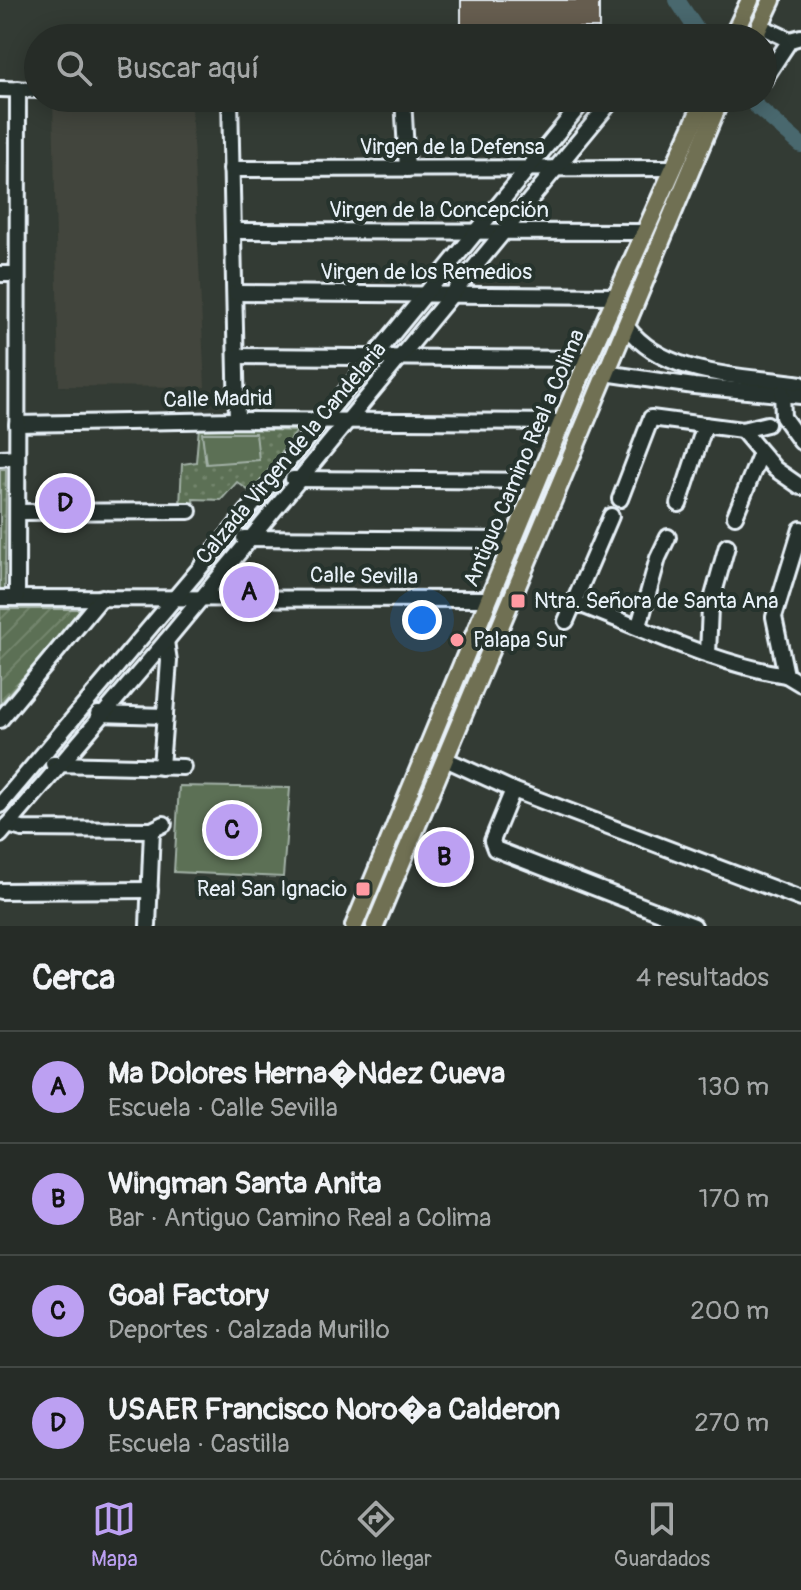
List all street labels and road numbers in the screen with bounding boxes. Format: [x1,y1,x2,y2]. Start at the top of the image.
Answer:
street label: Virgen de la Defensa [359,133,545,161]
street label: Virgen de la Concepción [329,196,549,224]
street label: Virgen de los Remedios [320,258,532,286]
street label: Antiguo Camino Real a Colima [457,325,591,591]
street label: Calzada Virgen de la Candelaria [190,336,392,570]
street label: Calle Madrid [163,384,273,414]
street label: Calle Sevilla [310,561,418,591]

